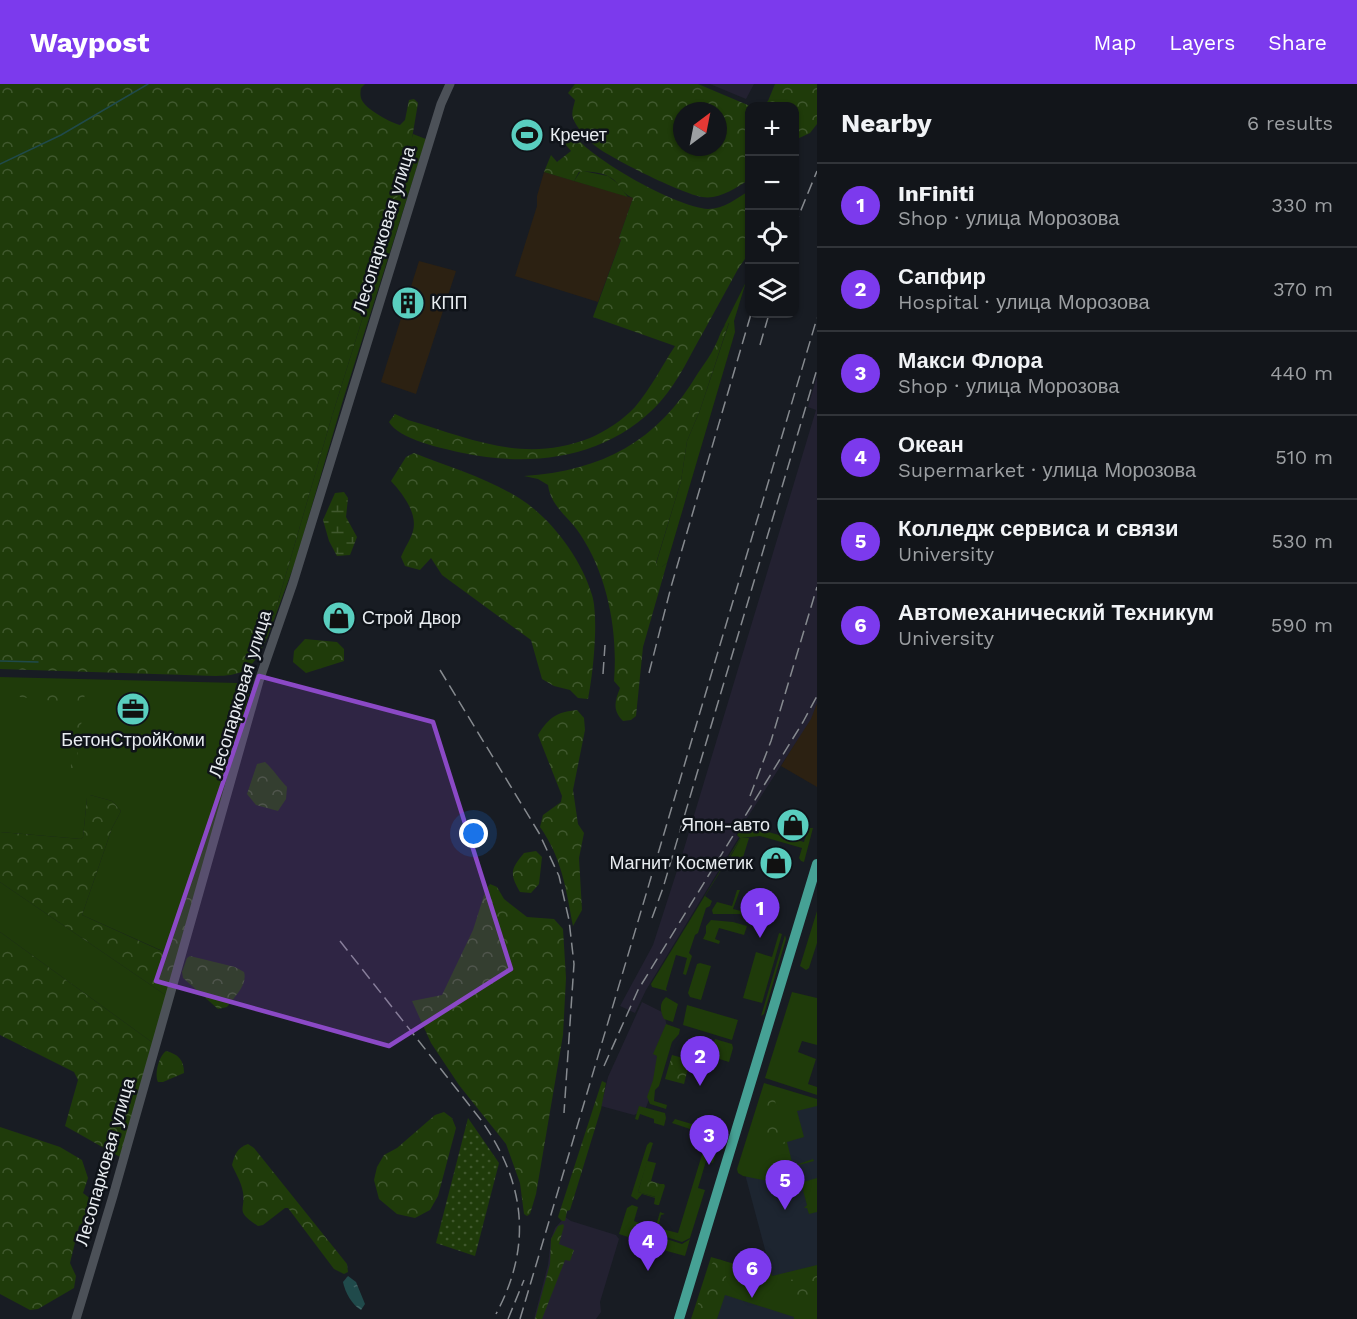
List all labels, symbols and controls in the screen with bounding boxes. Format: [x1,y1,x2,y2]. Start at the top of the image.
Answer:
text: Waypost [30,26,149,59]
text: Map [1093,30,1136,55]
text: Layers [1169,30,1235,55]
text: Share [1268,30,1327,55]
north arrow [673,102,727,156]
map controls [745,102,799,318]
button: + [745,102,799,156]
text: Nearby [841,108,932,138]
text: 6 results [1247,111,1333,135]
sports icon: Кречет [509,117,545,153]
place label: Кречет [550,124,607,145]
street label: Лесопарковая улица [348,143,419,316]
button: − [745,156,799,210]
text: InFiniti [898,181,974,206]
text: 1 [856,193,865,217]
text: 330 m [1271,193,1333,217]
text: Shop · улица Морозова [898,206,1119,230]
button: locate [745,210,799,264]
button: layers [745,264,799,318]
text: Сапфир [898,264,986,289]
text: 2 [855,277,866,301]
text: 370 m [1273,277,1333,301]
building icon: КПП [390,285,426,321]
text: Hospital · улица Морозова [898,290,1150,314]
place label: КПП [431,292,467,313]
text: Макси Флора [898,348,1043,373]
text: 3 [855,361,866,385]
text: 440 m [1270,361,1333,385]
text: Shop · улица Морозова [898,374,1119,398]
text: Океан [898,432,964,457]
text: 4 [854,445,867,469]
text: 510 m [1275,445,1333,469]
text: Supermarket · улица Морозова [898,458,1196,482]
text: Колледж сервиса и связи [898,516,1179,541]
text: 5 [855,529,866,553]
text: 530 m [1271,529,1333,553]
text: University [898,542,994,566]
shop icon: Строй Двор [321,600,357,636]
text: Автомеханический Техникум [898,600,1214,625]
street label: Лесопарковая улица [204,607,275,780]
place label: Строй Двор [362,607,461,628]
text: 6 [854,613,867,637]
text: 590 m [1271,613,1333,637]
text: University [898,626,994,650]
office icon: БетонСтройКоми [115,691,151,727]
place label: БетонСтройКоми [61,729,205,750]
shop icon: Япон-авто [775,807,811,843]
place label: Япон-авто [681,814,770,835]
your location [459,819,488,848]
shop icon: Магнит Косметик [758,845,794,881]
place label: Магнит Косметик [609,852,753,873]
pin: 1 [740,888,780,938]
pin: 2 [680,1036,720,1086]
street label: Лесопарковая улица [70,1075,139,1248]
pin: 3 [690,1116,728,1165]
pin: 5 [766,1160,804,1210]
pin: 4 [628,1222,668,1271]
pin: 6 [732,1248,771,1298]

